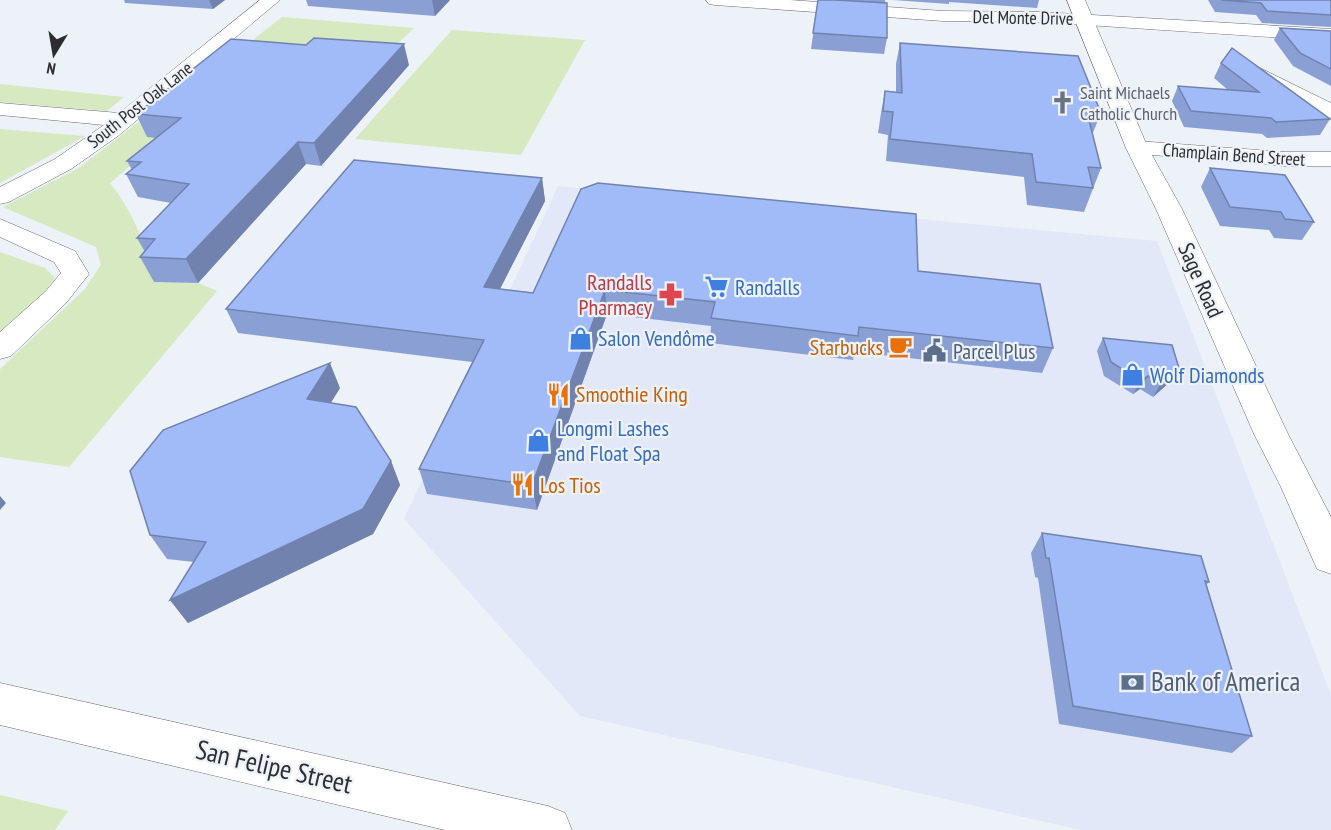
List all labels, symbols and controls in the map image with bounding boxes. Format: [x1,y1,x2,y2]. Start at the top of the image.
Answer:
street label: Del Monte Drive [972,5,1074,30]
north arrow [24,24,84,84]
street label: South Post Oak Lane [82,56,197,153]
text: N [45,58,57,79]
place label: Saint Michaels Catholic Church [1080,81,1177,125]
church icon: Saint Michaels Catholic Church [1049,90,1075,116]
street label: Champlain Bend Street [1162,138,1306,171]
street label: Sage Road [1172,238,1230,322]
place label: Randalls Pharmacy [579,268,653,321]
place label: Randalls [735,273,800,301]
supermarket icon: Randalls [704,274,730,300]
pharmacy icon: Randalls Pharmacy [657,282,683,308]
place label: Salon Vendôme [598,324,715,352]
shop icon: Salon Vendôme [567,325,593,351]
place label: Starbucks [810,333,883,361]
cafe icon: Starbucks [888,334,914,360]
place label: Parcel Plus [953,337,1036,365]
public building icon: Parcel Plus [922,338,948,364]
place label: Wolf Diamonds [1150,361,1265,389]
shop icon: Wolf Diamonds [1119,362,1145,388]
place label: Smoothie King [576,380,688,408]
restaurant icon: Smoothie King [545,381,571,407]
place label: Longmi Lashes and Float Spa [557,414,669,467]
shop icon: Longmi Lashes and Float Spa [526,428,552,454]
place label: Los Tios [540,471,601,499]
restaurant icon: Los Tios [509,472,535,498]
place label: Bank of America [1151,664,1300,698]
bank icon: Bank of America [1120,669,1146,695]
street label: San Felipe Street [193,732,356,801]

